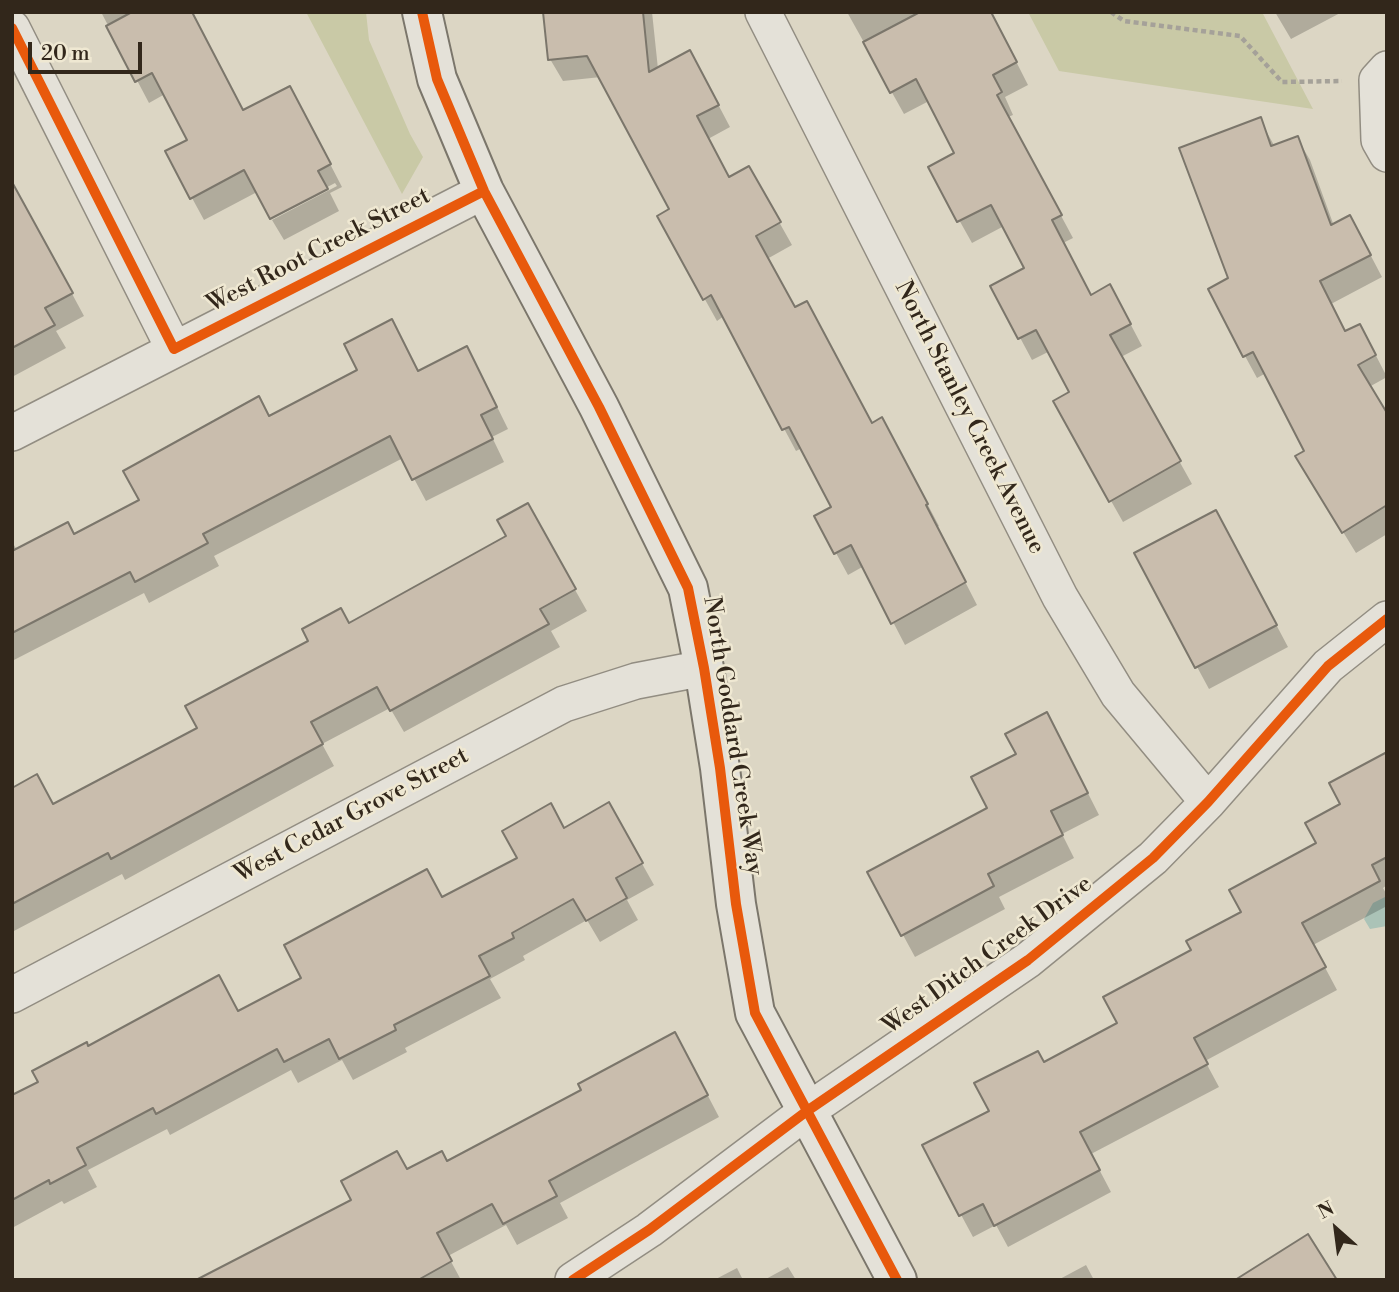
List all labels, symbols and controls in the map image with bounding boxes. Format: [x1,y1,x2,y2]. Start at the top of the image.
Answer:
scale bar [32,28,145,72]
text: 20 m [41,41,90,67]
street label: West Root Creek Street [203,182,435,320]
street label: North Stanley Creek Avenue [888,277,1050,559]
street label: North Goddard Creek Way [696,595,768,877]
street label: West Cedar Grove Street [230,742,474,890]
street label: West Ditch Creek Drive [878,870,1098,1042]
north arrow [1301,1194,1371,1264]
text: N [1314,1196,1338,1225]

